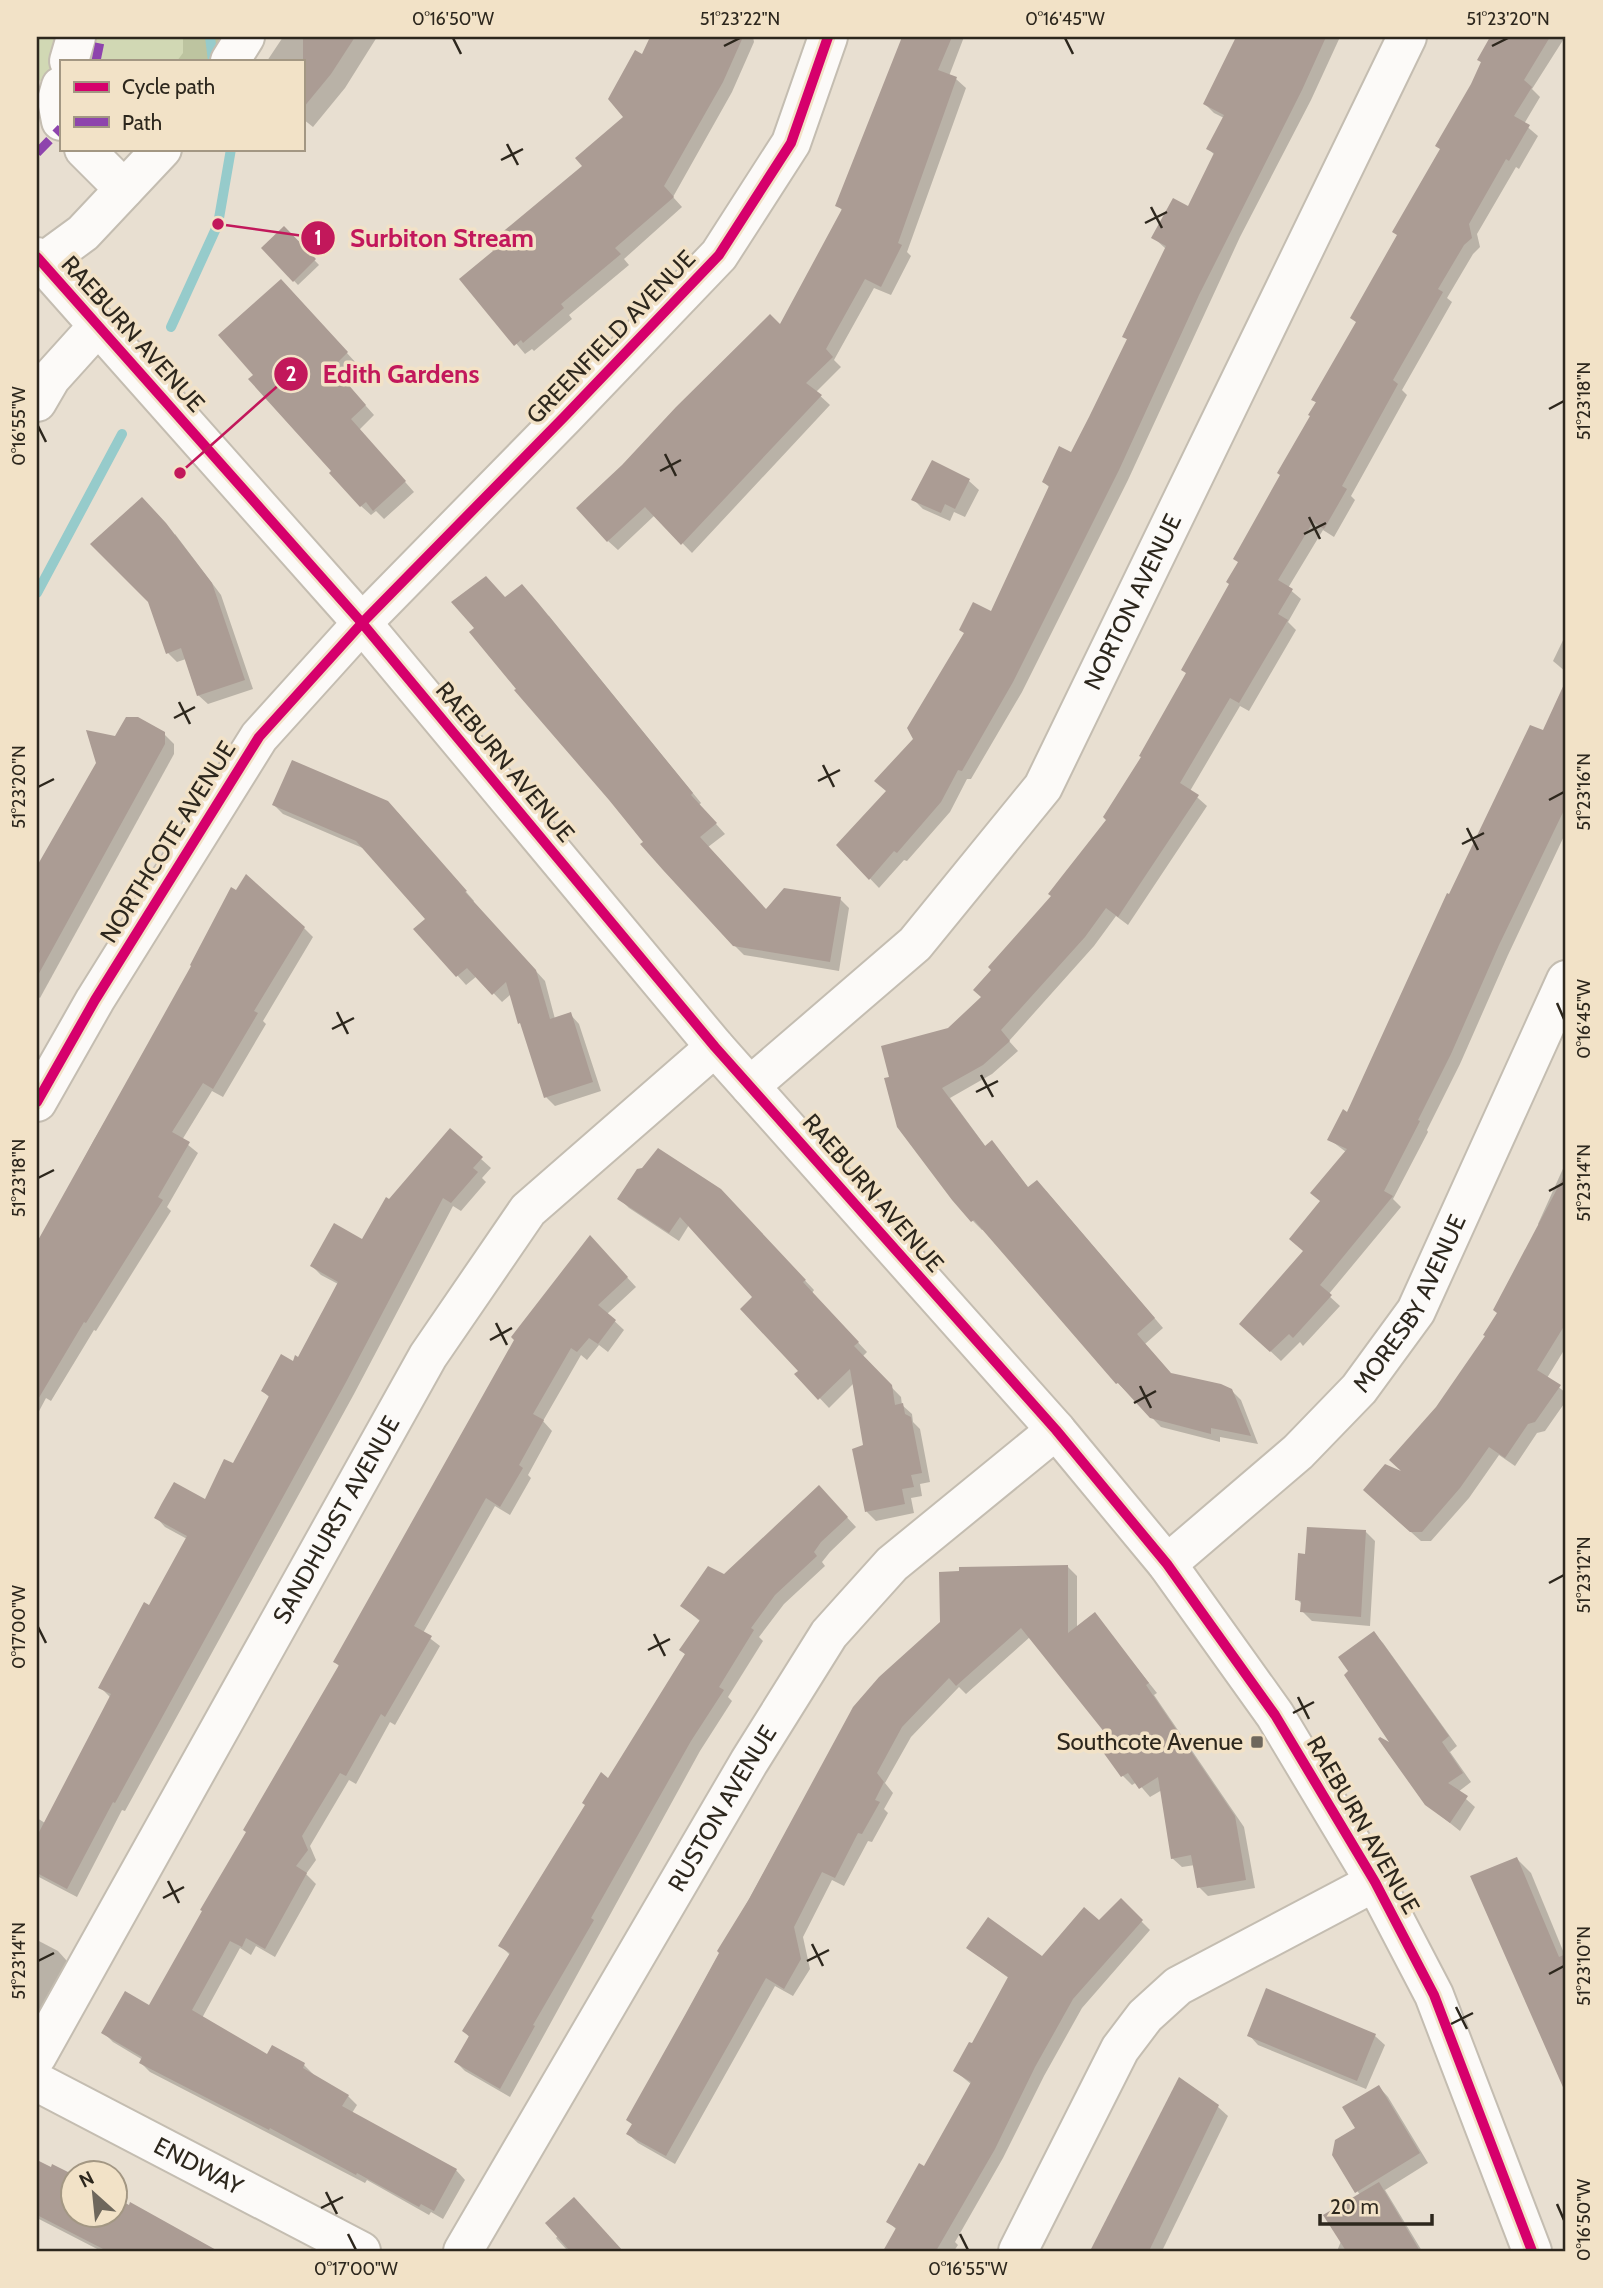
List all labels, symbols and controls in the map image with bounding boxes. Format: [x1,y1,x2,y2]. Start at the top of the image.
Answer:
text: 0°16'50"W [412,8,494,30]
text: 51°23'22"N [700,8,780,30]
text: 0°16'45"W [1025,8,1105,30]
text: 51°23'20"N [1466,8,1550,30]
legend [60,60,304,150]
text: Cycle path [122,74,215,99]
text: Path [122,110,162,135]
callout: Surbiton Stream [301,214,548,261]
text: Surbiton Stream [350,222,534,254]
text: 1 [314,225,322,250]
street label: GREENFIELD AVENUE [520,244,701,429]
street label: RAEBURN AVENUE [56,250,211,418]
callout: Edith Gardens [273,350,493,397]
text: Edith Gardens [323,358,479,390]
text: 2 [285,361,297,386]
text: 51°23'18"N [1573,362,1595,440]
text: 0°16'55"W [8,386,30,466]
street label: NORTON AVENUE [1077,509,1187,694]
street label: RAEBURN AVENUE [430,676,581,848]
street label: NORTHCOTE AVENUE [94,736,241,948]
text: 51°23'20"N [8,745,30,829]
text: 51°23'16"N [1573,753,1595,831]
text: 0°16'45"W [1573,979,1595,1059]
street label: RAEBURN AVENUE [797,1108,950,1278]
text: 51°23'18"N [8,1139,30,1217]
text: 51°23'14"N [1573,1144,1595,1222]
street label: MORESBY AVENUE [1346,1210,1472,1398]
street label: SANDHURST AVENUE [266,1411,406,1629]
text: 51°23'12"N [1573,1537,1595,1613]
text: 0°17'00"W [8,1585,30,1669]
street label: RUSTON AVENUE [662,1720,782,1896]
place label: Southcote Avenue [1057,1727,1243,1756]
street label: RAEBURN AVENUE [1301,1731,1426,1919]
marker: Southcote Avenue [1249,1734,1265,1750]
text: 51°23'14"N [8,1922,30,2000]
text: 51°23'10"N [1573,1926,1595,2006]
street label: ENDWAY [149,2131,248,2201]
north arrow [60,2158,130,2228]
text: N [75,2166,98,2193]
text: 0°16'50"W [1573,2179,1595,2261]
scale bar [1320,2183,1432,2227]
text: 20 m [1330,2194,1379,2219]
text: 0°17'00"W [314,2258,398,2280]
text: 0°16'55"W [928,2258,1008,2280]

